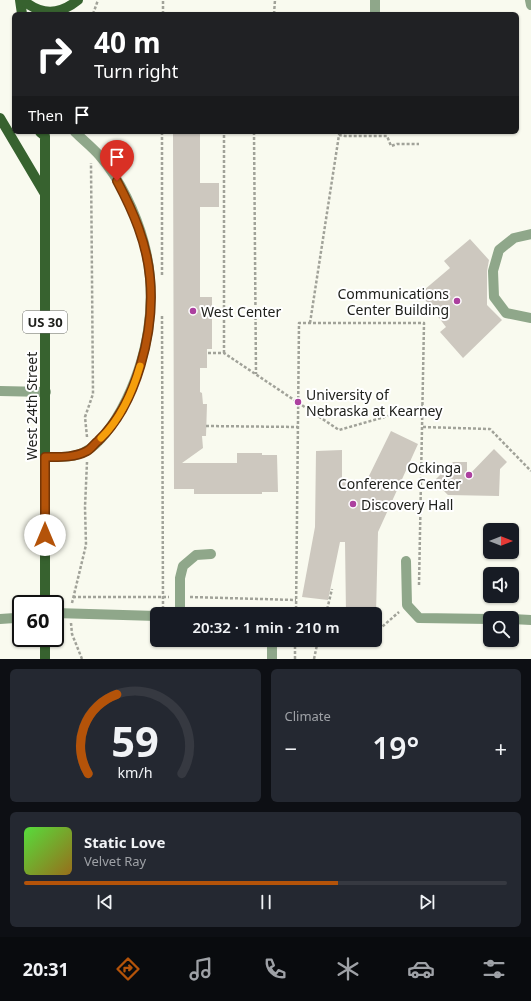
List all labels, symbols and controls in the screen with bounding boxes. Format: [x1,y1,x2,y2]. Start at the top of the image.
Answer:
text: 40 m [94,23,161,61]
icon: right [28,28,80,80]
text: Turn right [94,59,178,83]
icon: arrive [71,104,93,126]
text: Then [28,105,63,125]
pin [100,140,134,181]
icon: arrive [106,146,128,168]
place label: Communications Center Building [338,284,449,319]
marker: Communications Center Building [452,296,462,306]
place label: West Center [201,302,281,321]
marker: West Center [188,306,198,316]
road number: US 30 [23,311,67,333]
street label: West 24th Street [22,352,41,460]
place label: University of Nebraska at Kearney [306,385,443,420]
marker: University of Nebraska at Kearney [293,397,303,407]
place label: Ockinga Conference Center [338,458,461,493]
marker: Ockinga Conference Center [464,470,474,480]
place label: Discovery Hall [361,495,453,514]
marker: Discovery Hall [348,499,358,509]
position arrow [24,514,66,556]
north arrow [483,523,519,559]
map controls [483,523,519,647]
button: sound [483,567,519,603]
speed limit sign: 60 [12,595,64,647]
button: search [483,611,519,647]
text: 20:32 · 1 min · 210 m [192,617,340,637]
text: Climate [285,707,331,725]
text: 59 [111,712,159,768]
text: 19° [372,727,419,768]
text: − [285,733,297,763]
text: + [494,733,507,763]
text: km/h [118,762,153,781]
text: Static Love [84,832,165,852]
text: Velvet Ray [84,852,146,870]
icon: previous [94,891,116,913]
icon: pause [255,891,277,913]
icon: next [416,891,438,913]
icon: directions [114,955,142,983]
icon: music [187,955,215,983]
icon: phone [261,955,289,983]
icon: climate [334,955,362,983]
icon: car [407,955,435,983]
icon: filters [480,955,508,983]
text: 20:31 [23,957,69,981]

